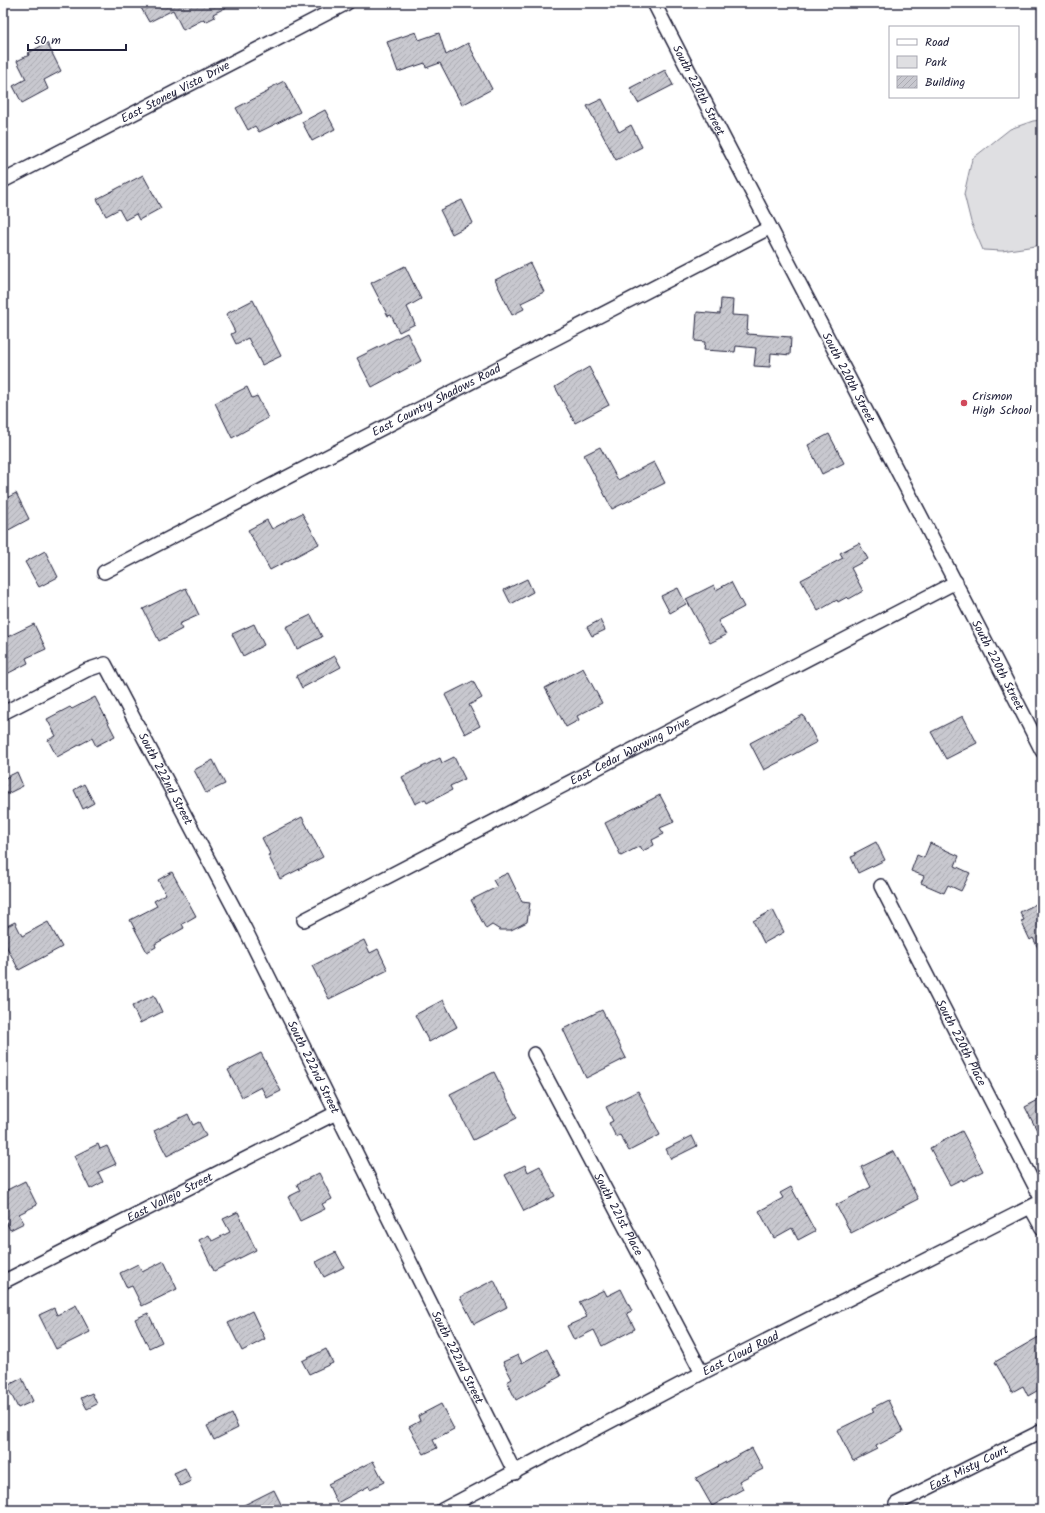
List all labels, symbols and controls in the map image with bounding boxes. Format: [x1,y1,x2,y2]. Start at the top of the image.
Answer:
scale bar [28,26,126,52]
legend [889,26,1019,98]
text: 50 m [34,31,61,50]
text: Road [925,33,950,52]
street label: South 220th Street [667,42,730,139]
text: Park [925,53,947,72]
street label: East Stoney Vista Drive [118,56,234,128]
text: Building [925,73,965,92]
street label: South 220th Street [817,329,880,427]
street label: East Country Shadows Road [368,359,505,442]
place label: Crismon High School [972,387,1032,420]
marker: Crismon High School [959,398,969,408]
street label: South 220th Street [966,616,1029,714]
street label: East Cedar Waxwing Drive [566,712,694,791]
street label: South 222nd Street [133,729,198,829]
street label: South 220th Place [931,996,991,1090]
street label: South 222nd Street [282,1017,344,1117]
street label: East Vallejo Street [124,1168,217,1228]
street label: South 221st Place [588,1169,648,1260]
street label: South 222nd Street [426,1307,488,1408]
street label: East Cloud Road [699,1326,783,1381]
street label: East Misty Court [926,1440,1012,1496]

